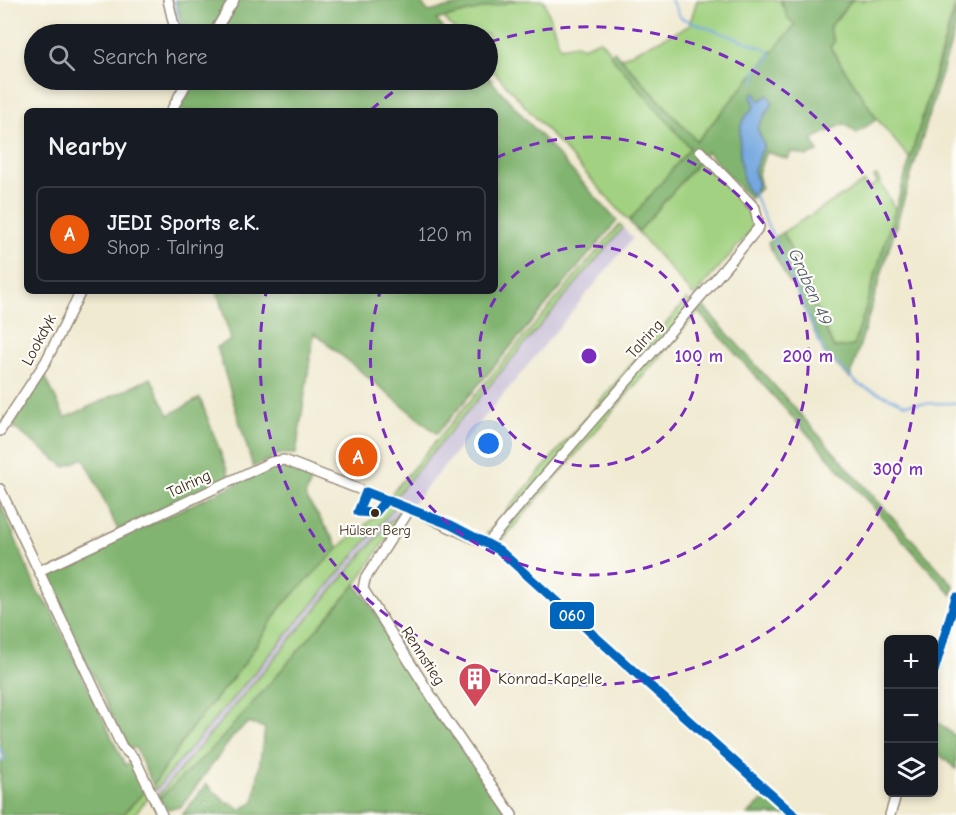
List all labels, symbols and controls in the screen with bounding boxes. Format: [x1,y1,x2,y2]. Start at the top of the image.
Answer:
search box [24,24,498,90]
icon: search [45,41,78,74]
text: Search here [93,44,208,70]
text: Nearby [48,132,127,162]
text: JEDI Sports e.K. [107,210,260,236]
text: A [64,223,75,246]
text: 120 m [418,223,472,246]
text: Shop · Talring [107,236,224,259]
water label: Graben 49 [784,245,836,329]
street label: Lookdyk [18,311,60,369]
street label: Talring [623,316,667,362]
centre of rings [579,346,599,366]
text: 100 m [675,346,723,367]
text: 200 m [783,346,833,367]
your location [474,429,503,458]
pin: A [338,434,378,480]
text: 300 m [873,459,923,480]
street label: Talring [164,466,214,502]
marker: Hülser Berg [369,507,381,519]
place label: Hülser Berg [339,522,411,539]
line badge: 060 [549,601,595,630]
text: 060 [559,607,585,625]
street label: Rennstieg [397,623,449,689]
map controls [884,635,938,797]
button: + [884,635,938,689]
building icon: Konrad-Kapelle [457,661,493,708]
place label: Konrad-Kapelle [498,670,602,688]
button: − [884,689,938,743]
button: layers [884,743,938,797]

